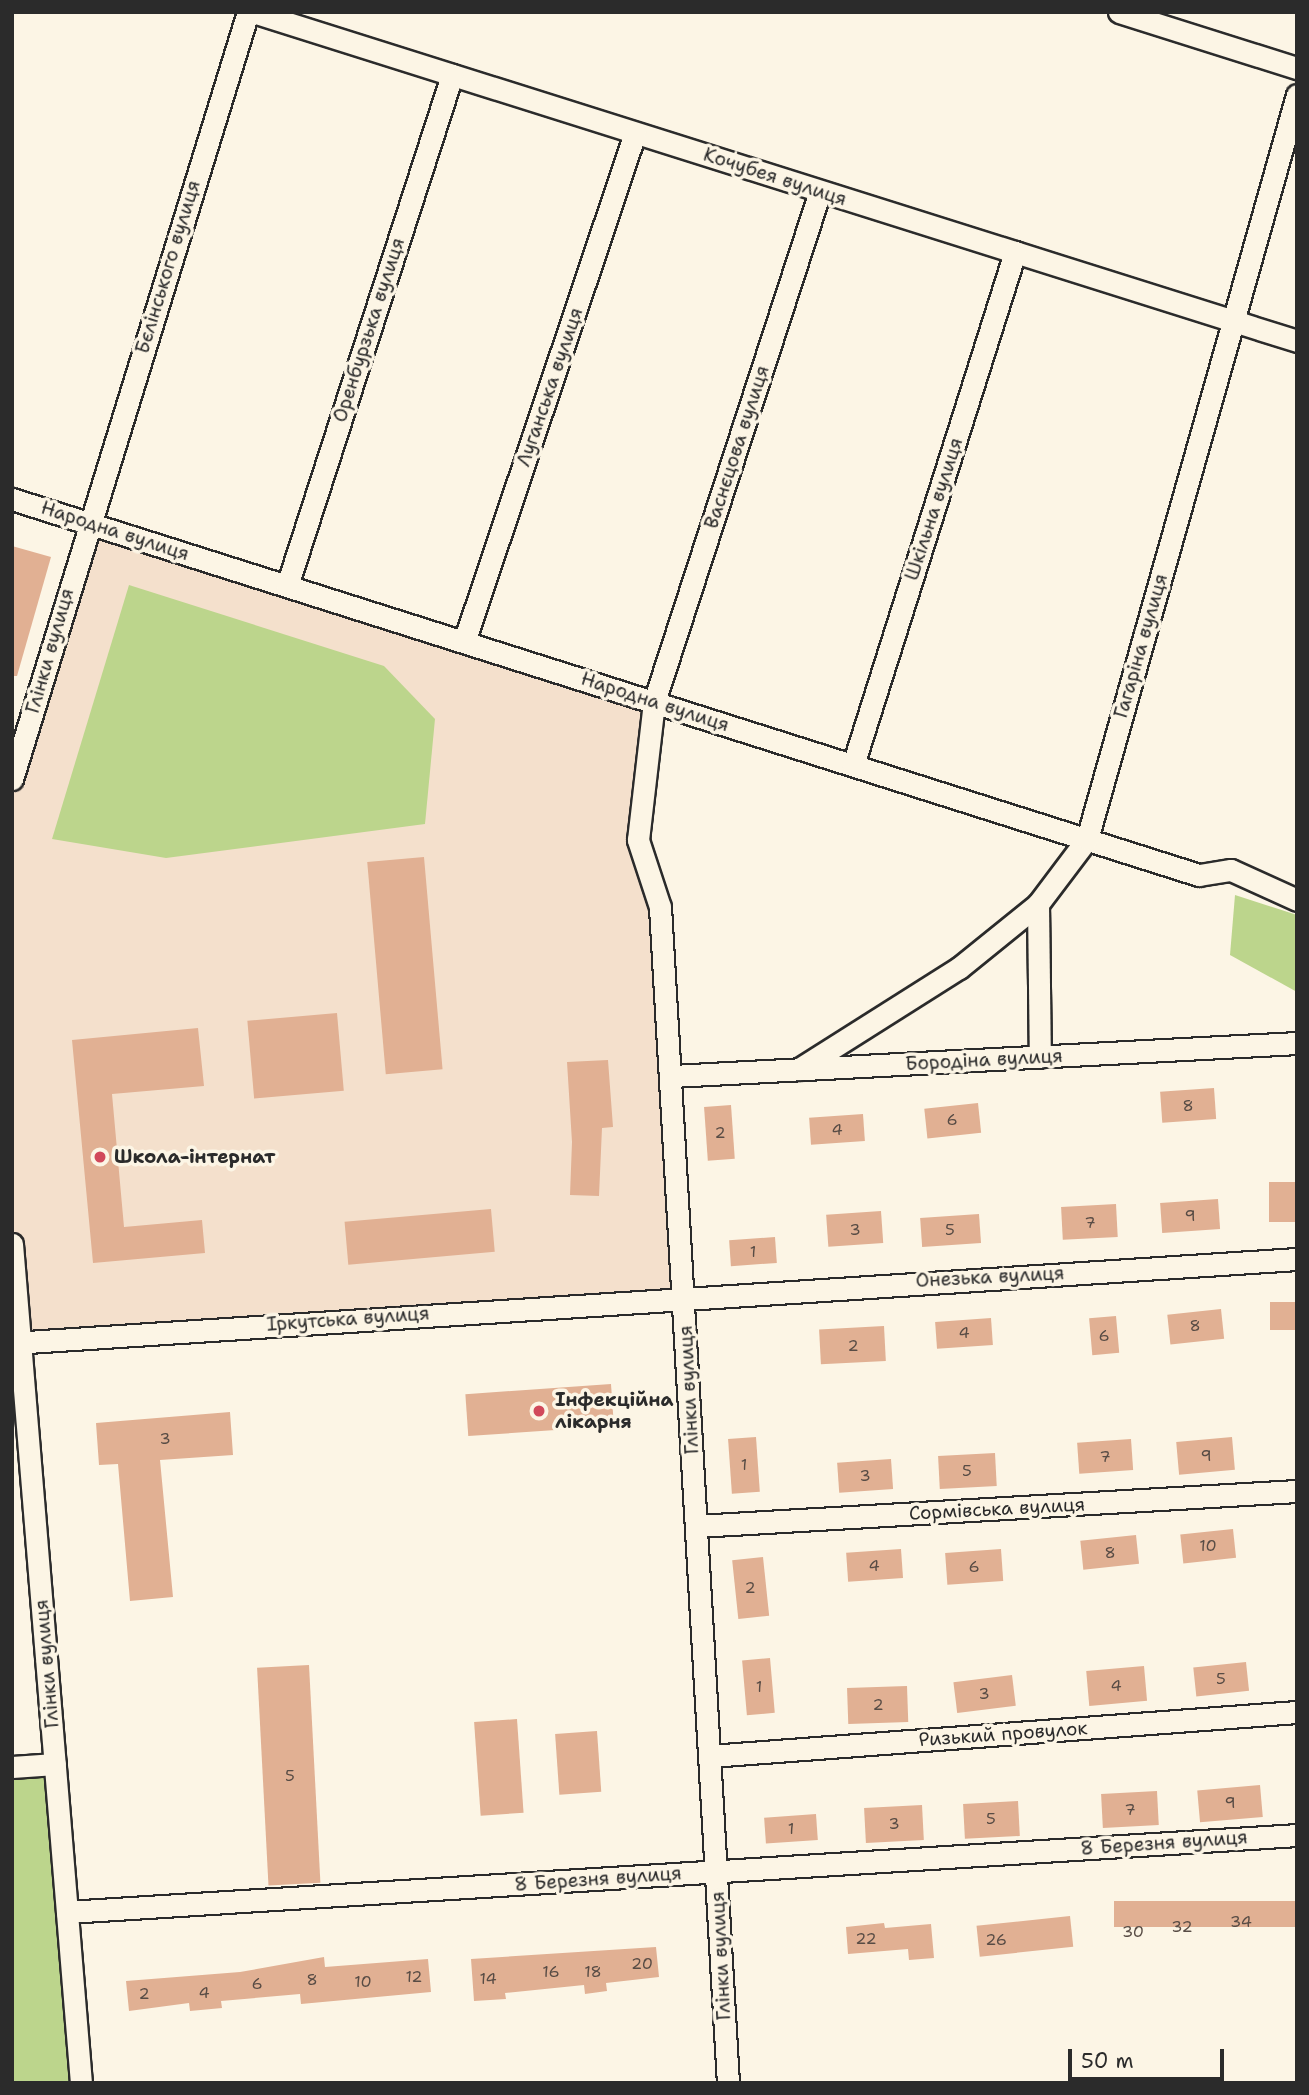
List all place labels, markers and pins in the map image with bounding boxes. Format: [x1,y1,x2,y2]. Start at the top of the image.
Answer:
place label: Школа-інтернат [114,1146,275,1168]
marker: Школа-інтернат [92,1149,108,1165]
place label: Інфекційна лікарня [555,1389,673,1433]
marker: Інфекційна лікарня [529,1401,549,1421]

